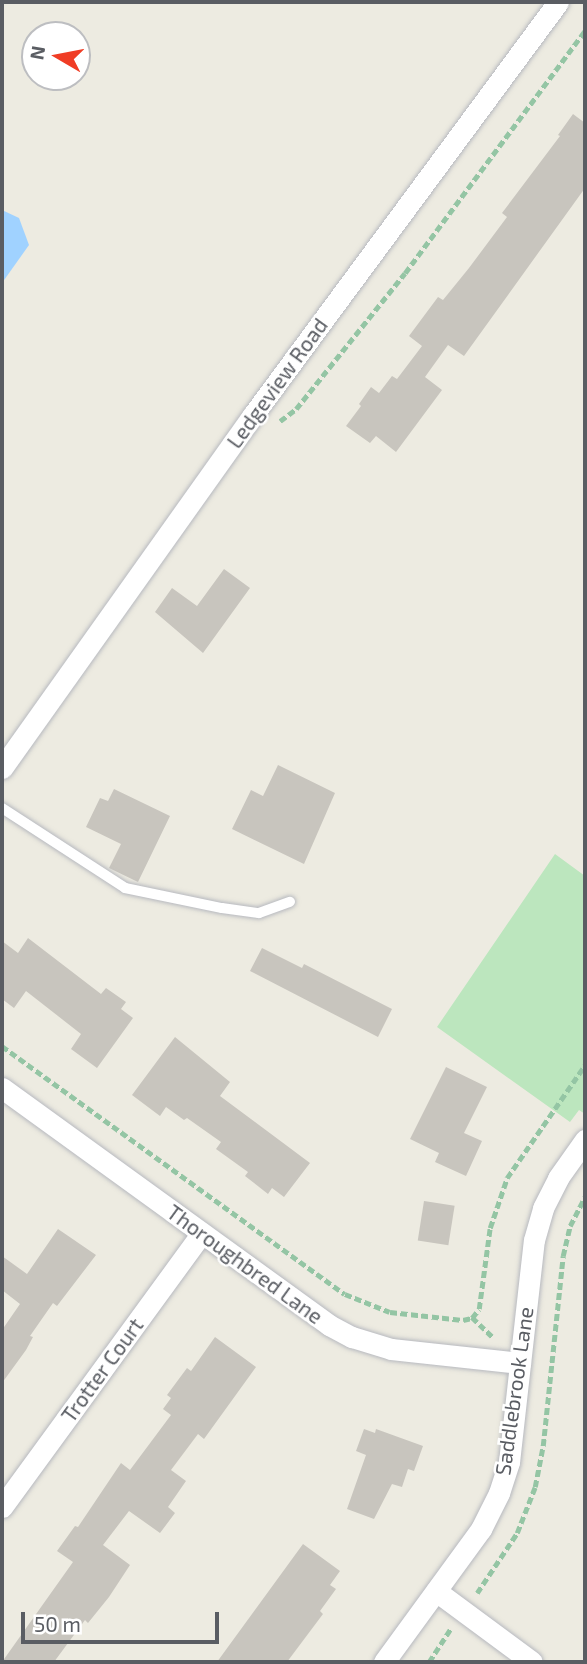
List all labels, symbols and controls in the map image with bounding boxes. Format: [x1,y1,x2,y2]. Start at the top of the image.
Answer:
north arrow [21,21,91,91]
text: N [24,44,49,61]
street label: Ledgeview Road [221,313,333,453]
street label: Thoroughbred Lane [162,1199,328,1329]
street label: Saddlebrook Lane [490,1305,538,1477]
street label: Trotter Court [56,1313,148,1427]
scale bar [24,1598,222,1642]
text: 50 m [34,1611,81,1636]

